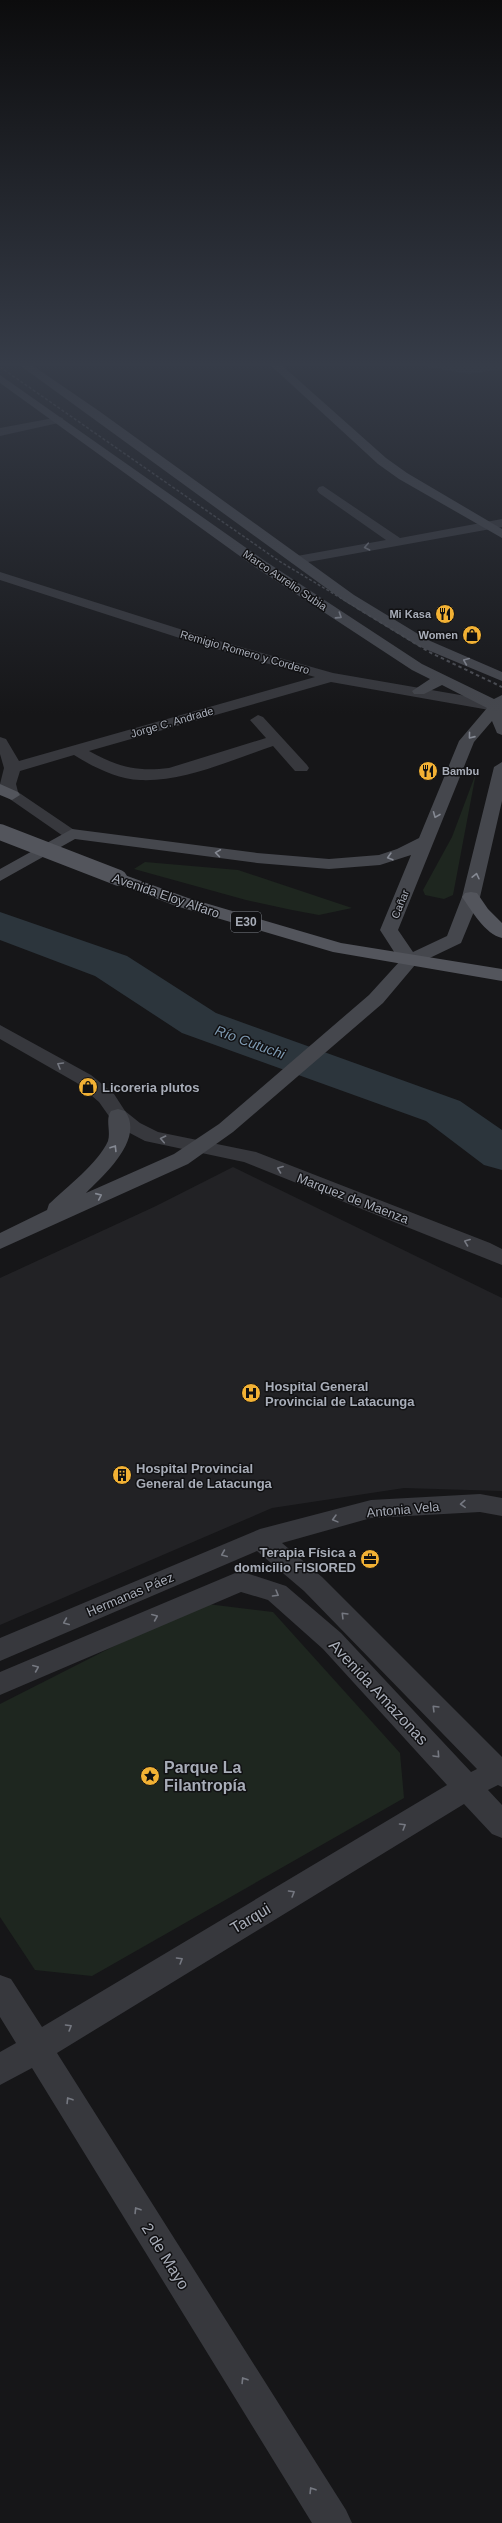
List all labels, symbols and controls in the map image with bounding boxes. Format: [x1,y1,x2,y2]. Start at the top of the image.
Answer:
one-way arrow [364,542,370,550]
street label: Marco Aurelio Subia [241,547,330,613]
restaurant icon: Mi Kasa [434,603,456,625]
place label: Mi Kasa [389,608,432,620]
one-way arrow [335,611,342,619]
shop icon: Women [461,624,483,646]
street label: Remigio Romero y Cordero [179,628,311,676]
place label: Women [418,629,458,641]
one-way arrow [463,658,470,666]
street label: Jorge C. Andrade [129,704,215,740]
one-way arrow [468,732,475,739]
restaurant icon: Bambu [417,760,439,782]
place label: Bambu [442,765,479,777]
one-way arrow [432,812,440,819]
one-way arrow [215,849,221,858]
one-way arrow [387,852,394,861]
street label: Avenida Eloy Alfaro [110,870,221,921]
one-way arrow [471,873,480,880]
street label: Cañar [389,888,411,920]
road number: E30 [231,912,261,932]
water label: Río Cutuchi [213,1022,288,1062]
one-way arrow [57,1063,64,1070]
shop icon: Licoreria plutos [77,1076,99,1098]
place label: Licoreria plutos [102,1080,200,1095]
one-way arrow [160,1136,166,1144]
one-way arrow [109,1145,117,1152]
one-way arrow [277,1166,285,1174]
street label: Marquez de Maenza [295,1170,412,1227]
one-way arrow [95,1192,102,1200]
one-way arrow [463,1239,471,1247]
place label: Hospital General Provincial de Latacunga [265,1379,415,1409]
hospital icon: Hospital General Provincial de Latacunga [240,1382,262,1404]
place label: Hospital Provincial General de Latacunga [136,1461,273,1491]
building icon: Hospital Provincial General de Latacunga [111,1464,133,1486]
street label: Antonia Vela [366,1499,441,1520]
one-way arrow [460,1500,466,1509]
one-way arrow [332,1514,339,1523]
place label: Terapia Física a domicilio FISIORED [234,1545,357,1575]
office icon: Terapia Física a domicilio FISIORED [359,1548,381,1570]
one-way arrow [220,1549,228,1557]
street label: Hermanas Páez [84,1569,176,1620]
one-way arrow [272,1589,279,1597]
one-way arrow [341,1612,349,1620]
one-way arrow [151,1614,159,1622]
one-way arrow [62,1617,69,1625]
street label: Avenida Amazonas [326,1637,431,1748]
one-way arrow [31,1665,39,1673]
one-way arrow [432,1705,440,1713]
one-way arrow [432,1750,440,1758]
place label: Parque La Filantropía [164,1759,246,1794]
place icon: Parque La Filantropía [139,1765,161,1787]
one-way arrow [399,1823,406,1830]
one-way arrow [288,1890,295,1897]
street label: Tarqui [227,1900,273,1937]
one-way arrow [176,1957,183,1965]
one-way arrow [65,2025,72,2032]
one-way arrow [66,2097,73,2104]
one-way arrow [135,2207,142,2214]
street label: 2 de Mayo [139,2220,193,2293]
one-way arrow [241,2377,248,2384]
one-way arrow [310,2487,317,2494]

